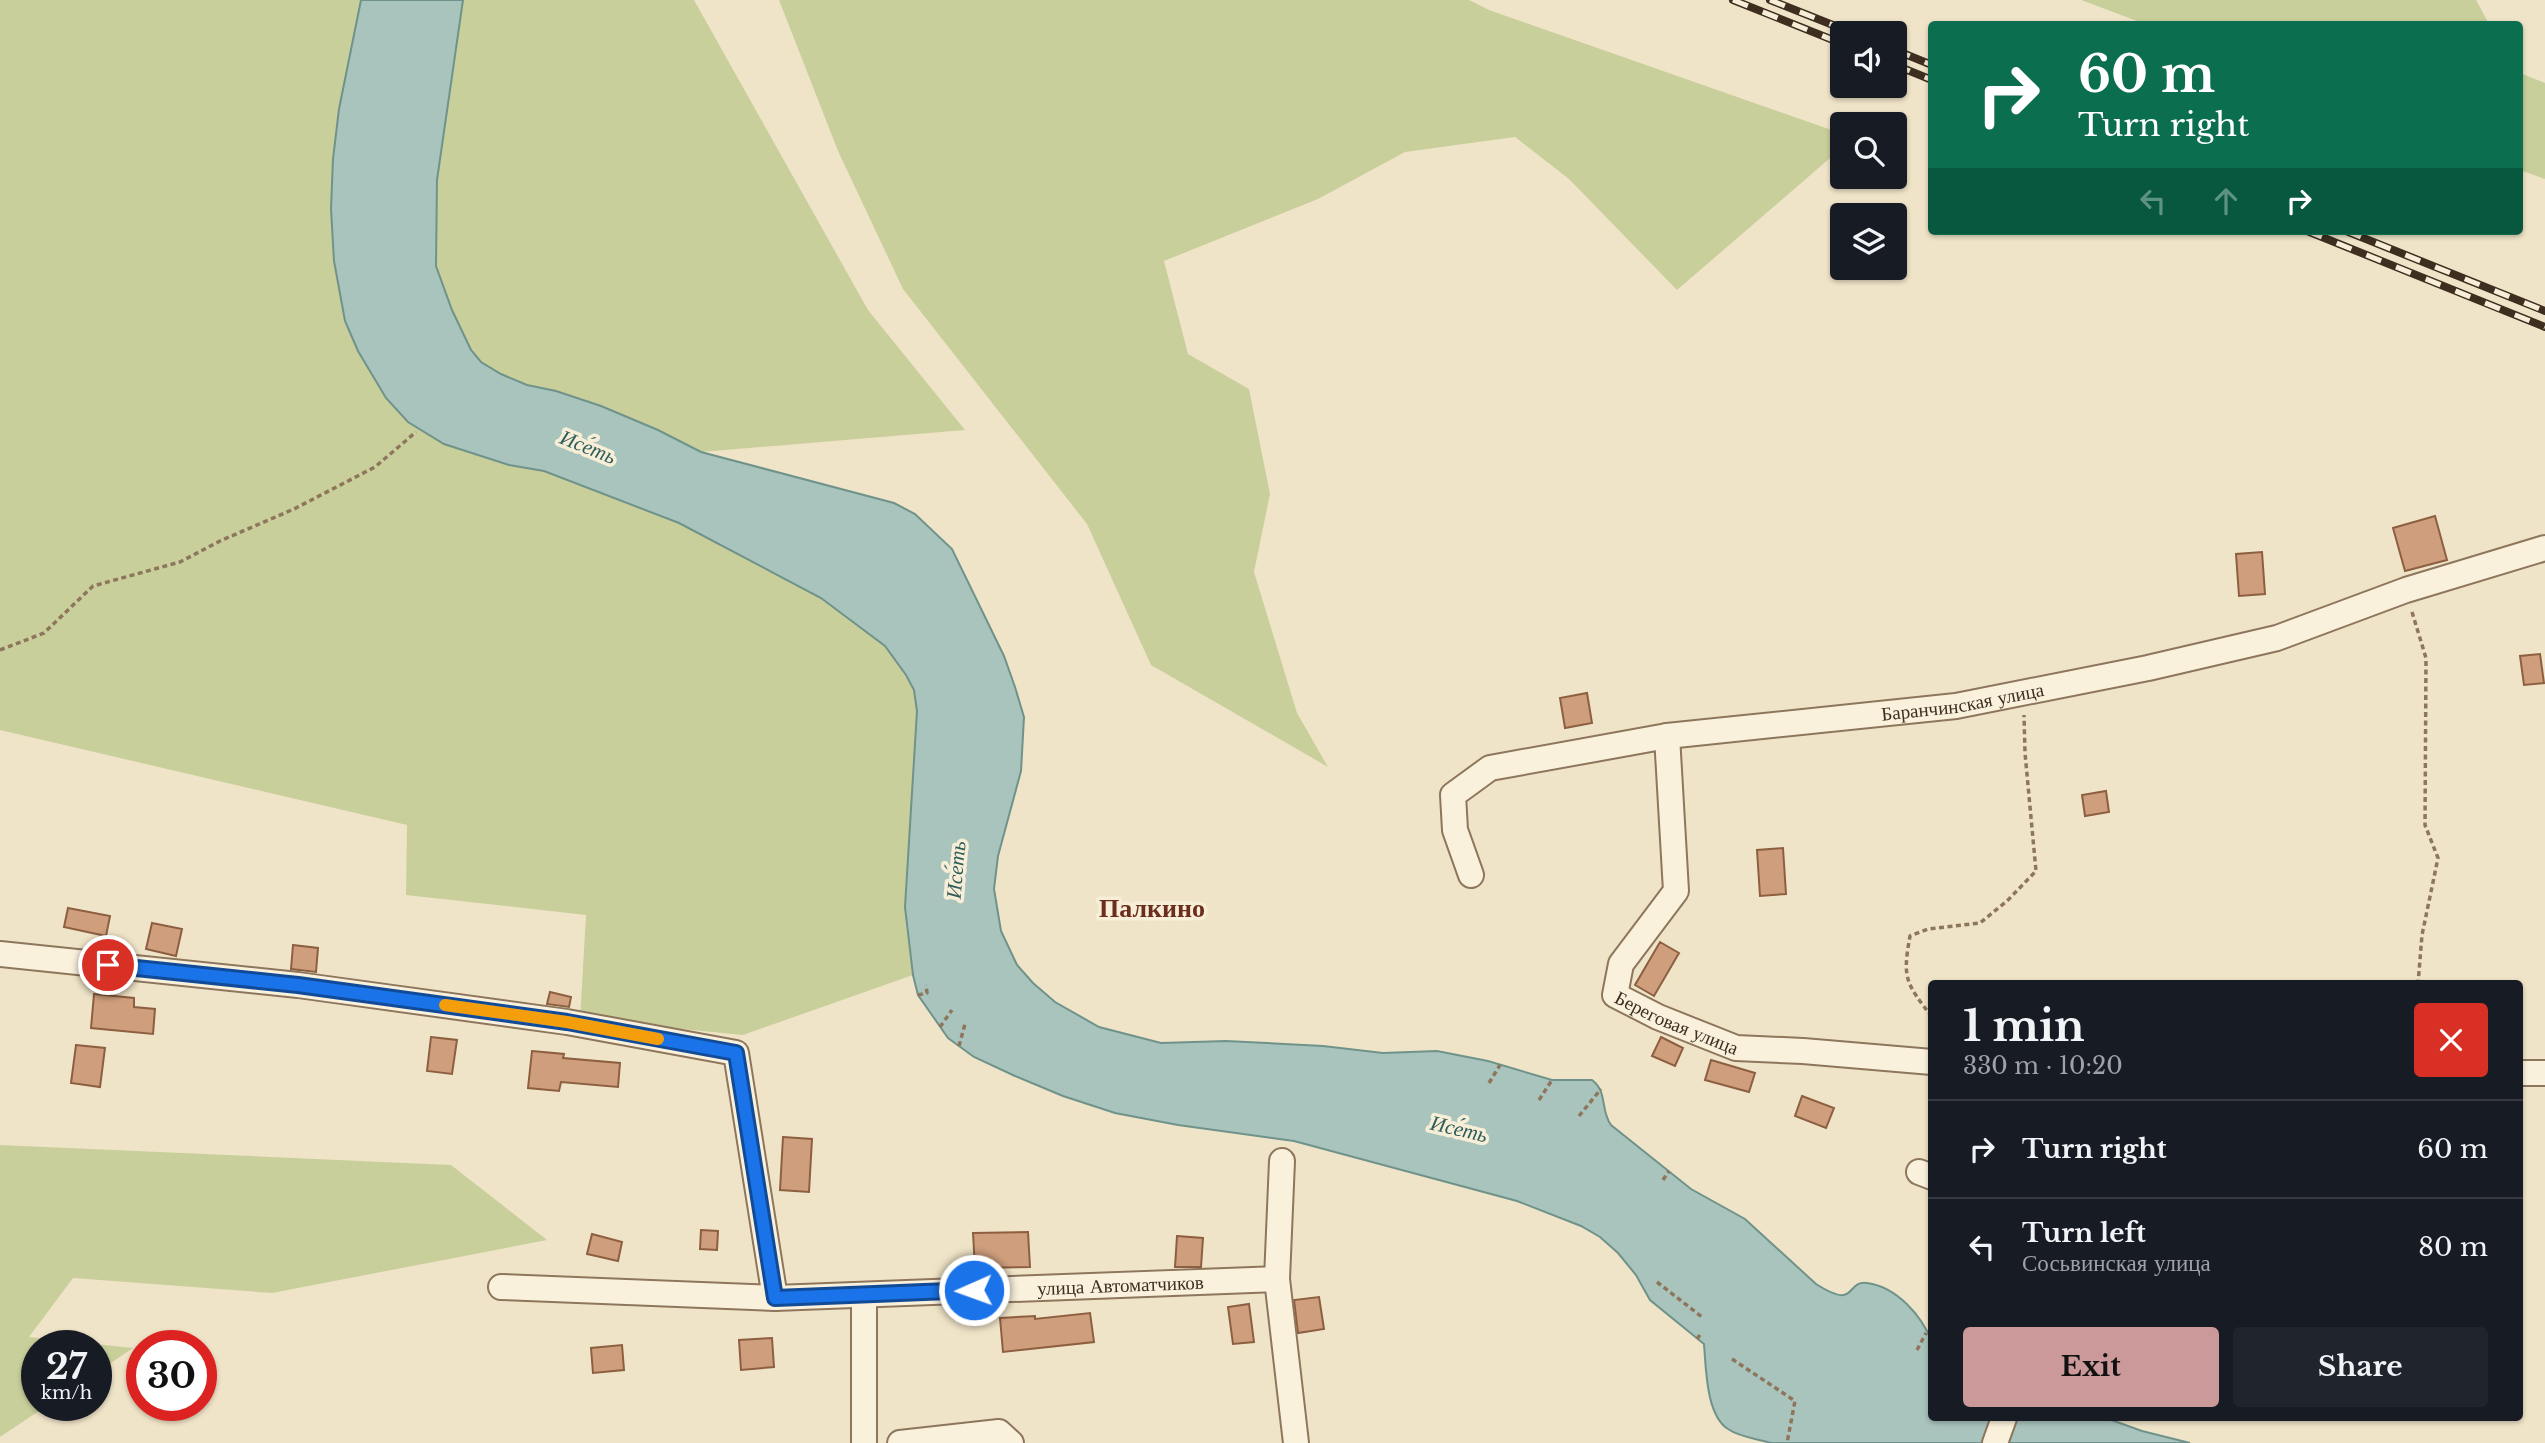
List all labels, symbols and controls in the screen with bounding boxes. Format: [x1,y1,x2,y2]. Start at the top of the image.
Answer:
map controls [1830,21,1907,280]
button: sound [1830,21,1907,98]
text: 60 m [2078,44,2215,105]
icon: right [1963,49,2054,140]
text: Turn right [2078,105,2249,145]
button: search [1830,112,1907,189]
icon: left [2134,182,2172,220]
icon: ahead [2207,182,2245,220]
icon: right [2280,182,2318,220]
button: layers [1830,203,1907,280]
water label: Исе́ть [555,424,620,470]
street label: Баранчинская улица [1880,677,2046,725]
water label: Исе́ть [940,840,971,901]
district label: Палкино [1099,892,1205,924]
pin [78,935,138,995]
icon: arrive [89,946,127,984]
street label: Береговая улица [1611,985,1742,1060]
text: 1 min [1963,1000,2085,1052]
button: close [2414,1003,2488,1077]
text: 330 m · 10:20 [1963,1052,2123,1080]
water label: Исе́ть [1427,1110,1490,1148]
icon: right [1963,1130,2001,1168]
text: Turn right [2022,1133,2167,1165]
text: 60 m [2417,1133,2488,1165]
text: Turn left [2022,1217,2146,1249]
icon: left [1963,1228,2001,1266]
text: 80 m [2418,1231,2488,1263]
text: Сосьвинская улица [2022,1249,2211,1277]
position arrow [937,1253,1011,1327]
street label: улица Автоматчиков [1037,1270,1204,1300]
button: Exit [1963,1327,2219,1407]
button: Share [2233,1327,2488,1407]
speed limit sign: 30 [126,1330,217,1421]
text: 27 [46,1345,87,1388]
text: km/h [41,1382,92,1404]

